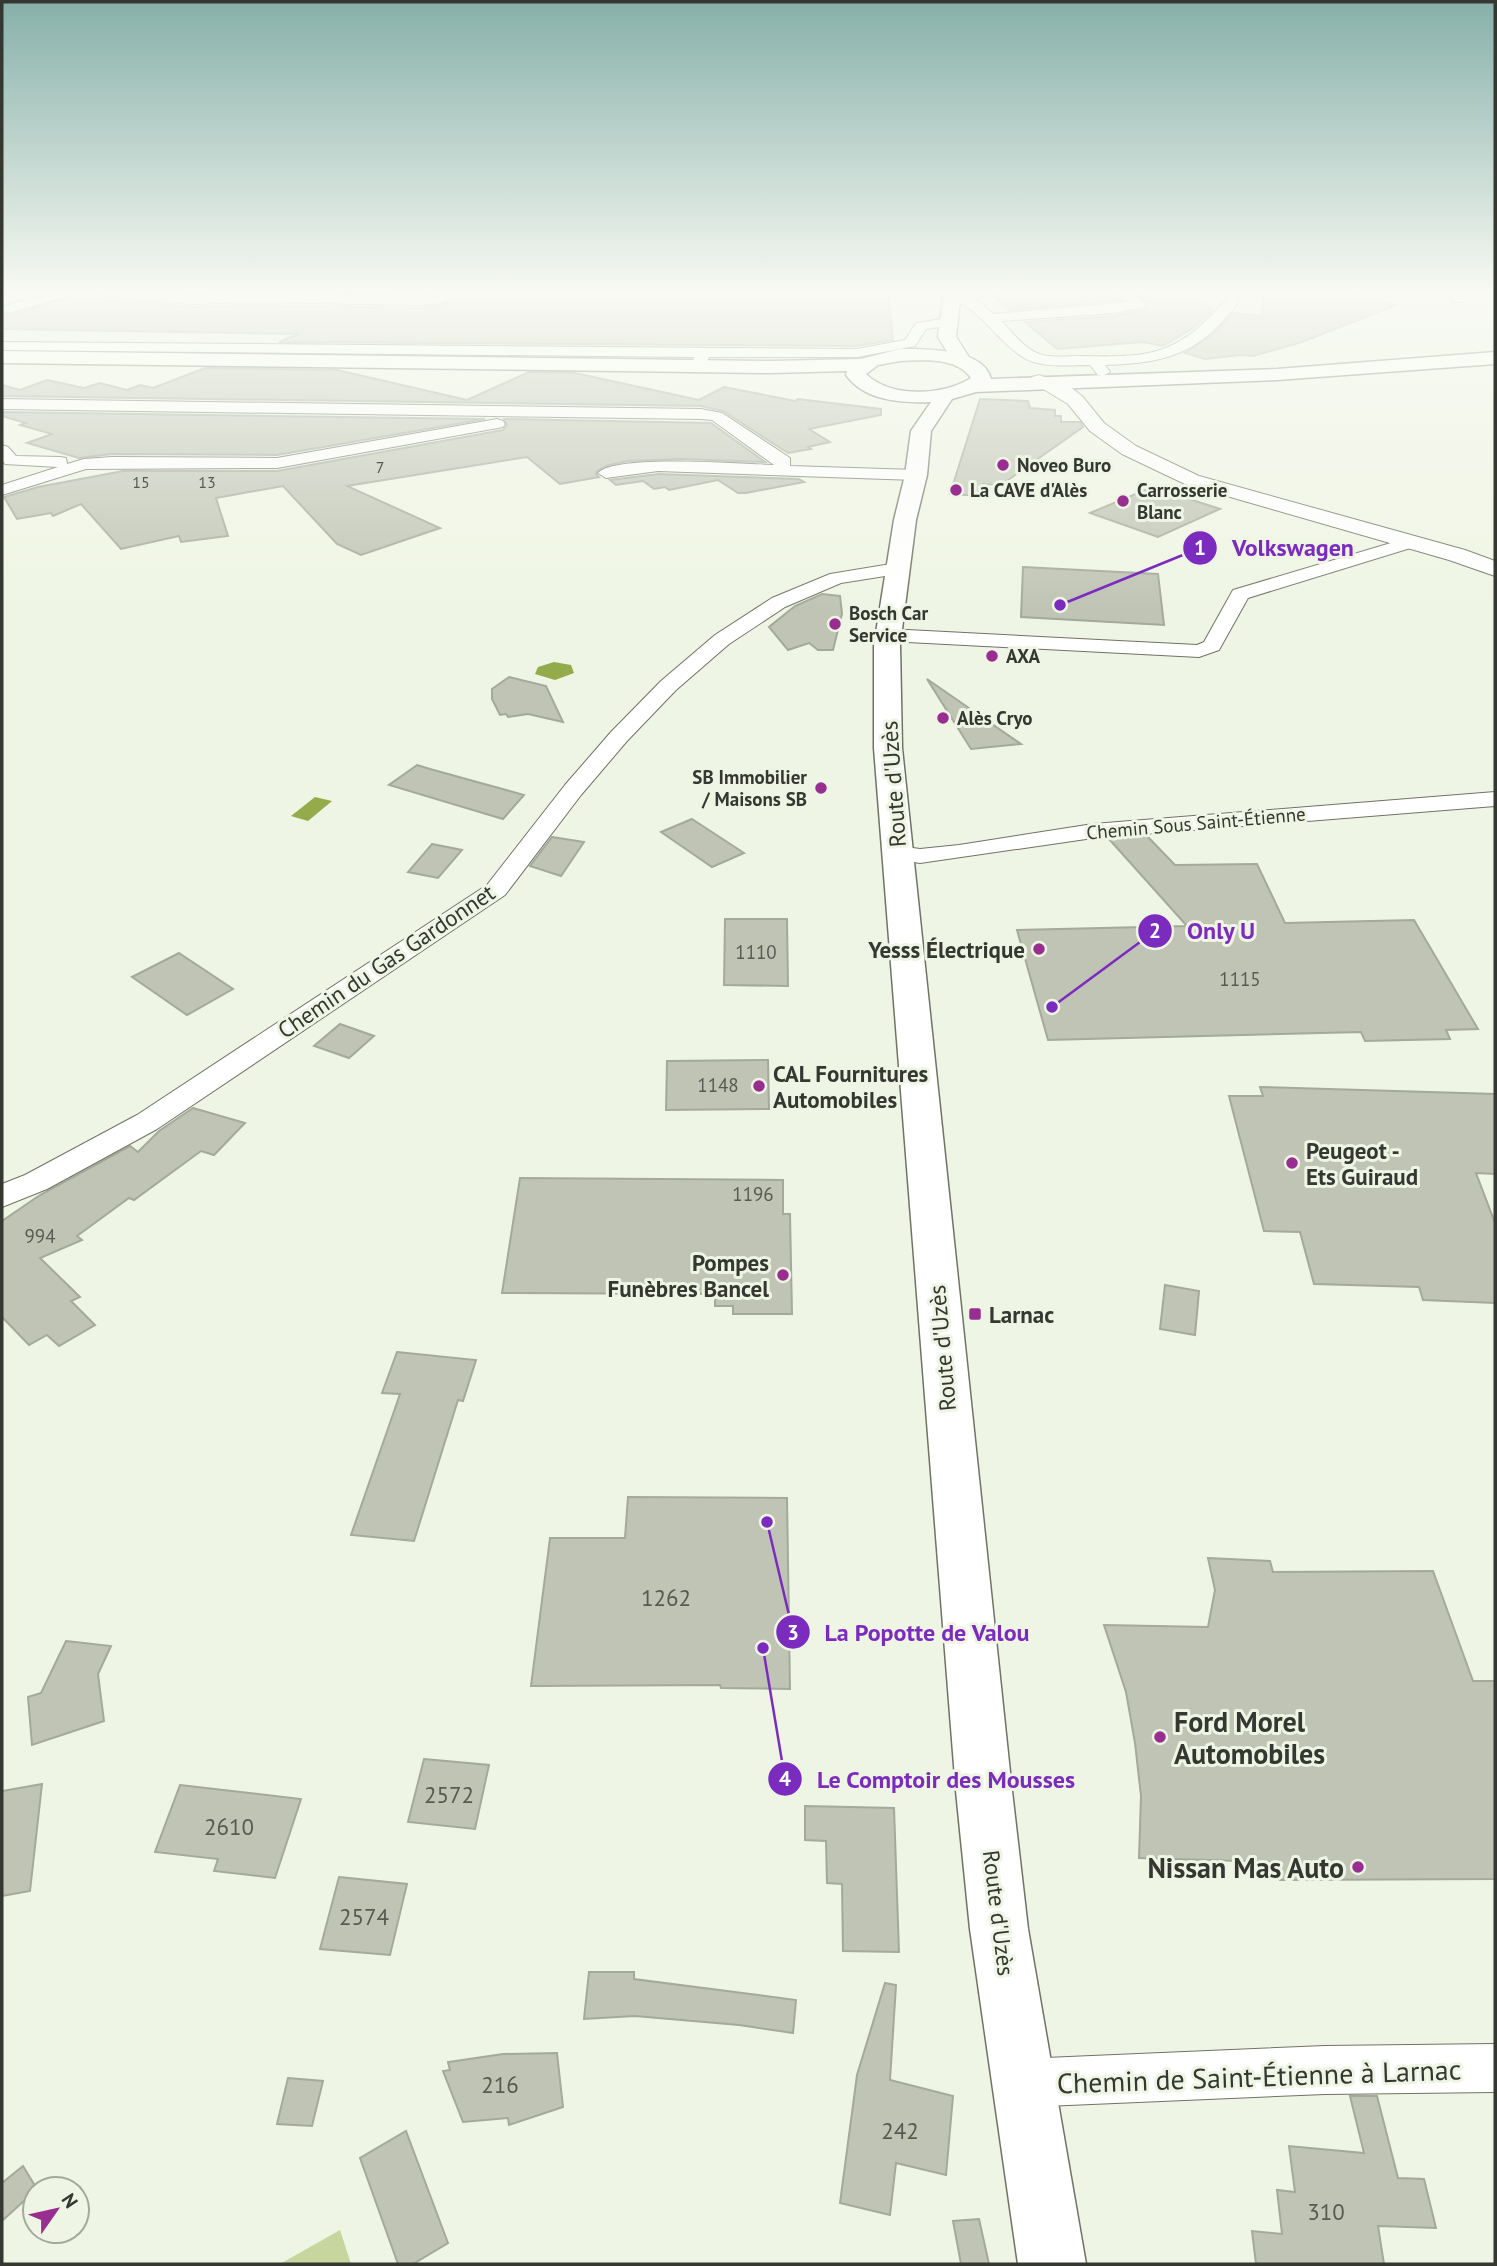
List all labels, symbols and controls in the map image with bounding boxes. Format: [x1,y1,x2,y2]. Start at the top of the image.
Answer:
place label: Noveo Buro [1017,453,1111,477]
house number: 7 [376,457,384,477]
marker: Noveo Buro [995,457,1011,473]
house number: 15 [132,472,150,492]
house number: 13 [198,472,216,492]
place label: La CAVE d'Alès [970,478,1087,502]
place label: Carrosserie Blanc [1137,478,1228,524]
marker: La CAVE d'Alès [948,482,964,498]
marker: Carrosserie Blanc [1115,493,1131,509]
callout: Volkswagen [1183,525,1368,570]
text: Volkswagen [1231,532,1354,563]
text: 1 [1194,534,1206,561]
place label: Bosch Car Service [849,601,928,647]
marker: Bosch Car Service [827,616,843,632]
place label: AXA [1006,644,1040,668]
marker: AXA [984,648,1000,664]
place label: Alès Cryo [957,706,1033,730]
marker: Alès Cryo [935,710,951,726]
street label: Route d'Uzès [874,720,912,848]
place label: SB Immobilier / Maisons SB [692,765,807,811]
marker: SB Immobilier / Maisons SB [813,780,829,796]
street label: Chemin Sous Saint-Étienne [1085,801,1307,845]
street label: Chemin du Gas Gardonnet [272,877,500,1045]
callout: Only U [1137,908,1269,953]
text: Only U [1187,915,1255,946]
text: 2 [1149,917,1161,944]
place label: Yesss Électrique [867,935,1025,964]
house number: 1110 [735,940,777,964]
marker: Yesss Électrique [1031,941,1047,957]
house number: 1115 [1219,967,1261,991]
place label: CAL Fournitures Automobiles [773,1059,929,1114]
house number: 1148 [697,1073,739,1097]
marker: CAL Fournitures Automobiles [751,1078,767,1094]
place label: Peugeot - Ets Guiraud [1306,1136,1418,1191]
marker: Peugeot - Ets Guiraud [1284,1155,1300,1171]
house number: 1196 [732,1182,774,1206]
house number: 994 [24,1224,56,1248]
place label: Pompes Funèbres Bancel [608,1248,769,1303]
marker: Pompes Funèbres Bancel [775,1267,791,1283]
street label: Route d'Uzès [922,1284,962,1412]
place label: Larnac [989,1300,1054,1329]
marker: Larnac [967,1306,983,1322]
house number: 1262 [641,1583,691,1612]
callout: La Popotte de Valou [775,1610,1044,1655]
text: La Popotte de Valou [825,1617,1029,1648]
text: 3 [787,1619,799,1646]
place label: Ford Morel Automobiles [1174,1703,1325,1772]
marker: Ford Morel Automobiles [1152,1729,1168,1745]
callout: Le Comptoir des Mousses [768,1757,1089,1802]
text: Le Comptoir des Mousses [817,1764,1075,1795]
text: 4 [779,1765,791,1792]
house number: 2572 [424,1780,474,1809]
house number: 2610 [204,1812,254,1841]
street label: Route d'Uzès [977,1849,1021,1977]
place label: Nissan Mas Auto [1147,1849,1344,1886]
marker: Nissan Mas Auto [1350,1859,1366,1875]
house number: 2574 [339,1902,390,1931]
street label: Chemin de Saint-Étienne à Larnac [1056,2050,1462,2102]
house number: 216 [481,2070,519,2099]
house number: 242 [881,2116,919,2145]
north arrow [21,2175,91,2245]
text: N [57,2189,84,2212]
house number: 310 [1307,2197,1345,2226]

